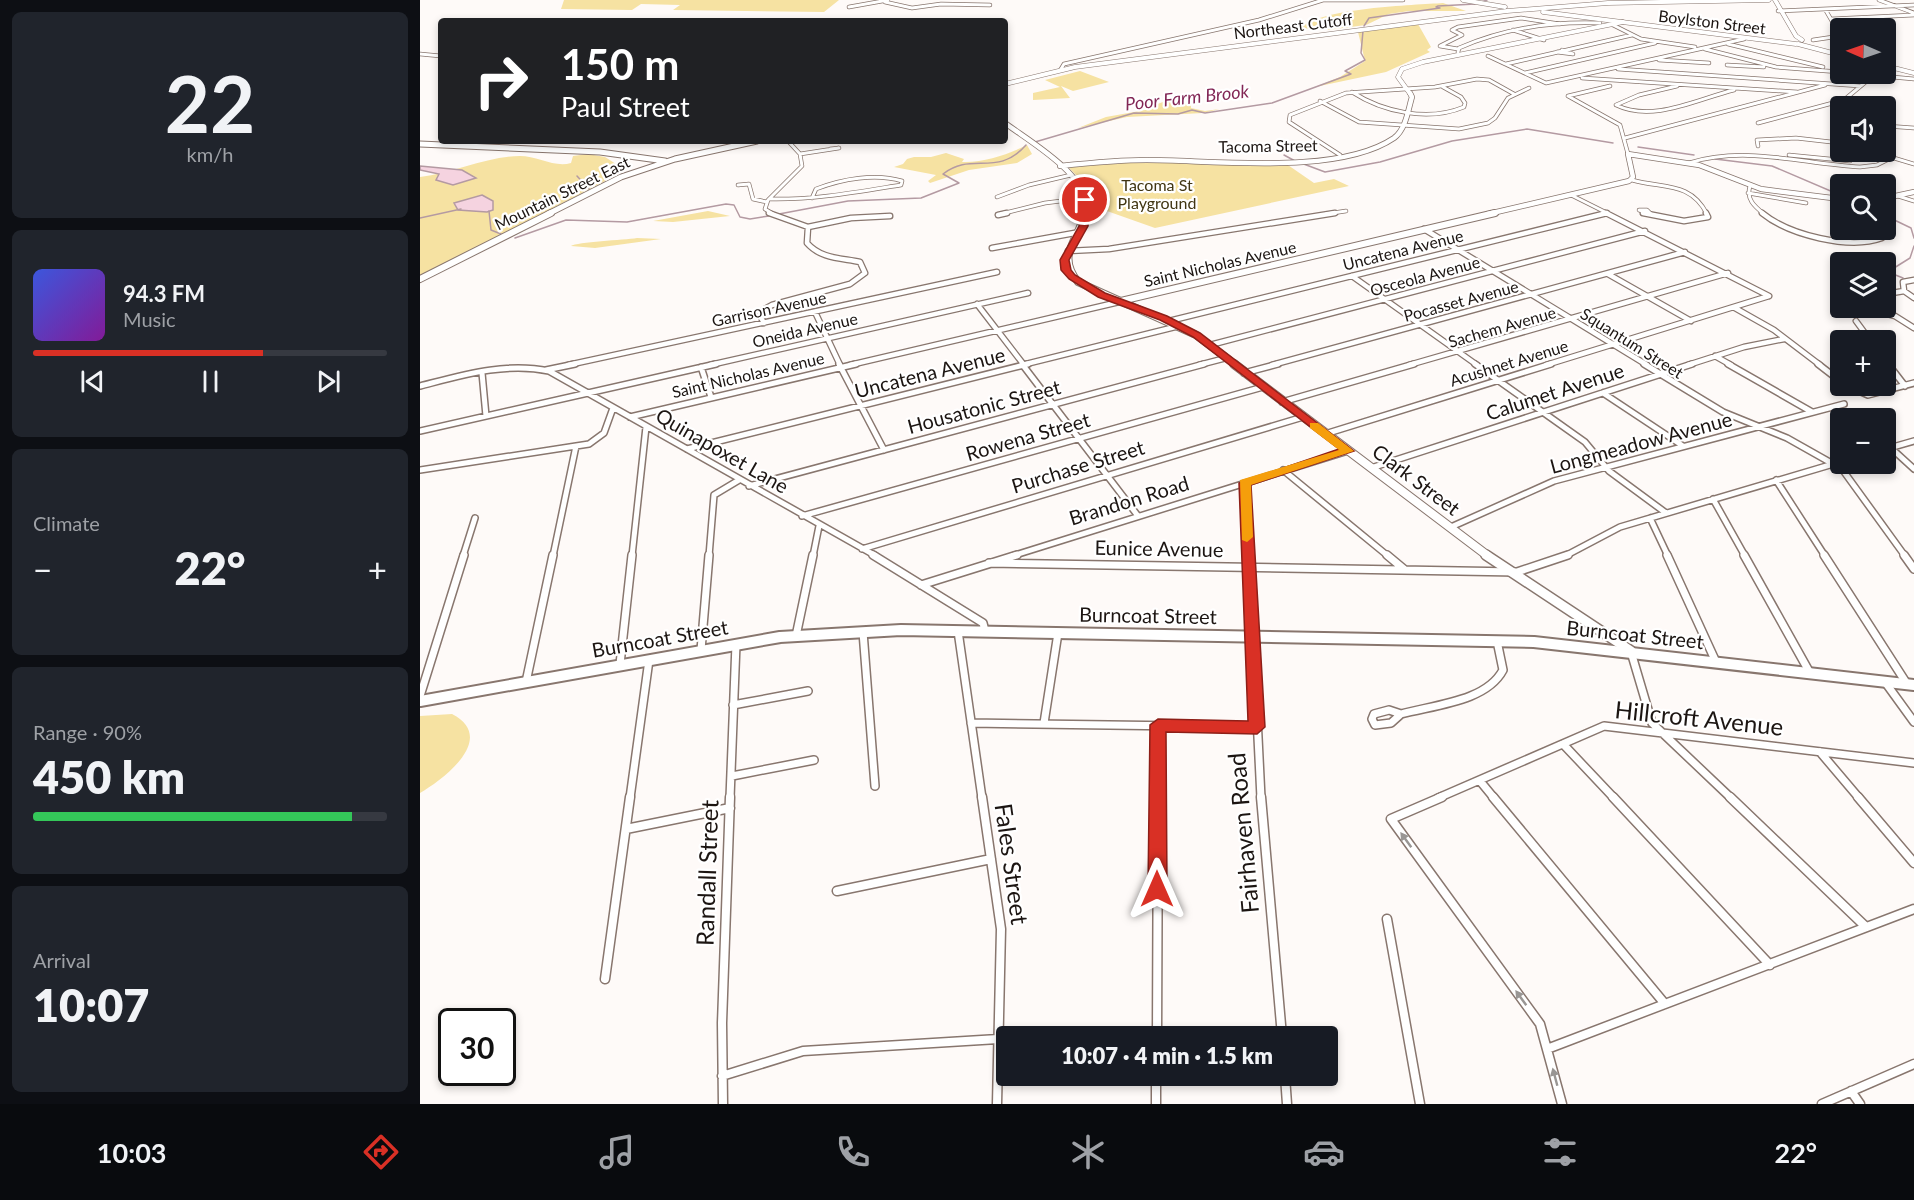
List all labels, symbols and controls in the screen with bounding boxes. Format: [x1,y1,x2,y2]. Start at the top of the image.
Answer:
street label: Boylston Street [1657,5,1767,38]
street label: Northeast Cutoff [1233,9,1354,42]
north arrow [1830,18,1896,84]
map controls [1830,18,1896,474]
text: 150 m [561,39,679,89]
icon: right [462,42,540,120]
text: 22 [165,56,255,150]
water label: Poor Farm Brook [1124,80,1250,114]
text: Paul Street [561,90,690,123]
button: sound [1830,96,1896,162]
street label: Tacoma Street [1218,135,1318,156]
text: km/h [187,142,233,166]
street label: Mountain Street East [491,151,633,234]
pin [1059,174,1110,225]
button: search [1830,174,1896,240]
park label: Tacoma St Playground [1118,175,1196,212]
icon: arrive [1068,183,1101,216]
street label: Uncatena Avenue [1341,225,1465,274]
street label: Saint Nicholas Avenue [1142,237,1298,290]
street label: Osceola Avenue [1368,252,1482,299]
button: layers [1830,252,1896,318]
street label: Pocasset Avenue [1401,276,1520,325]
text: 94.3 FM [123,280,205,307]
street label: Garrison Avenue [710,287,828,330]
street label: Sachem Avenue [1446,302,1558,351]
street label: Squantum Street [1577,303,1687,382]
text: Music [123,307,176,331]
street label: Oneida Avenue [750,308,859,351]
button: + [1830,330,1896,396]
street label: Acushnet Avenue [1447,336,1570,390]
street label: Uncatena Avenue [852,342,1008,402]
street label: Saint Nicholas Avenue [670,348,826,401]
street label: Calumet Avenue [1483,357,1627,425]
icon: previous [76,365,109,398]
icon: pause [194,365,227,398]
icon: next [312,365,345,398]
street label: Housatonic Street [904,374,1063,438]
street label: Quinapoxet Lane [652,402,793,498]
street label: Longmeadow Avenue [1547,406,1735,478]
street label: Rowena Street [963,407,1093,465]
button: − [1830,408,1896,474]
street label: Purchase Street [1008,434,1147,498]
street label: Clark Street [1368,439,1465,520]
street label: Brandon Road [1066,470,1192,530]
text: Climate [33,511,100,535]
street label: Eunice Avenue [1094,535,1224,561]
text: 22° [175,541,245,595]
text: − [33,549,52,589]
text: + [368,549,387,589]
street label: Burncoat Street [1079,602,1217,628]
street label: Burncoat Street [590,614,730,662]
street label: Burncoat Street [1565,615,1705,653]
street label: Hillcroft Avenue [1613,694,1785,741]
text: Range · 90% [33,720,142,744]
text: 450 km [33,750,185,804]
street label: Fairhaven Road [1221,752,1264,915]
street label: Randall Street [689,799,724,947]
street label: Fales Street [990,801,1035,927]
one-way arrow [1401,833,1413,848]
position arrow [1125,857,1189,921]
text: Arrival [33,948,91,972]
text: 10:07 [33,978,149,1032]
one-way arrow [1515,991,1527,1007]
speed limit sign: 30 [438,1008,516,1086]
text: 10:07 · 4 min · 1.5 km [1061,1042,1273,1069]
one-way arrow [1549,1068,1559,1086]
icon: directions [360,1131,402,1173]
icon: music [596,1131,638,1173]
icon: phone [832,1131,874,1173]
icon: climate [1067,1131,1109,1173]
icon: car [1303,1131,1345,1173]
icon: filters [1539,1131,1581,1173]
text: 10:03 [97,1136,166,1169]
text: 22° [1774,1136,1817,1169]

